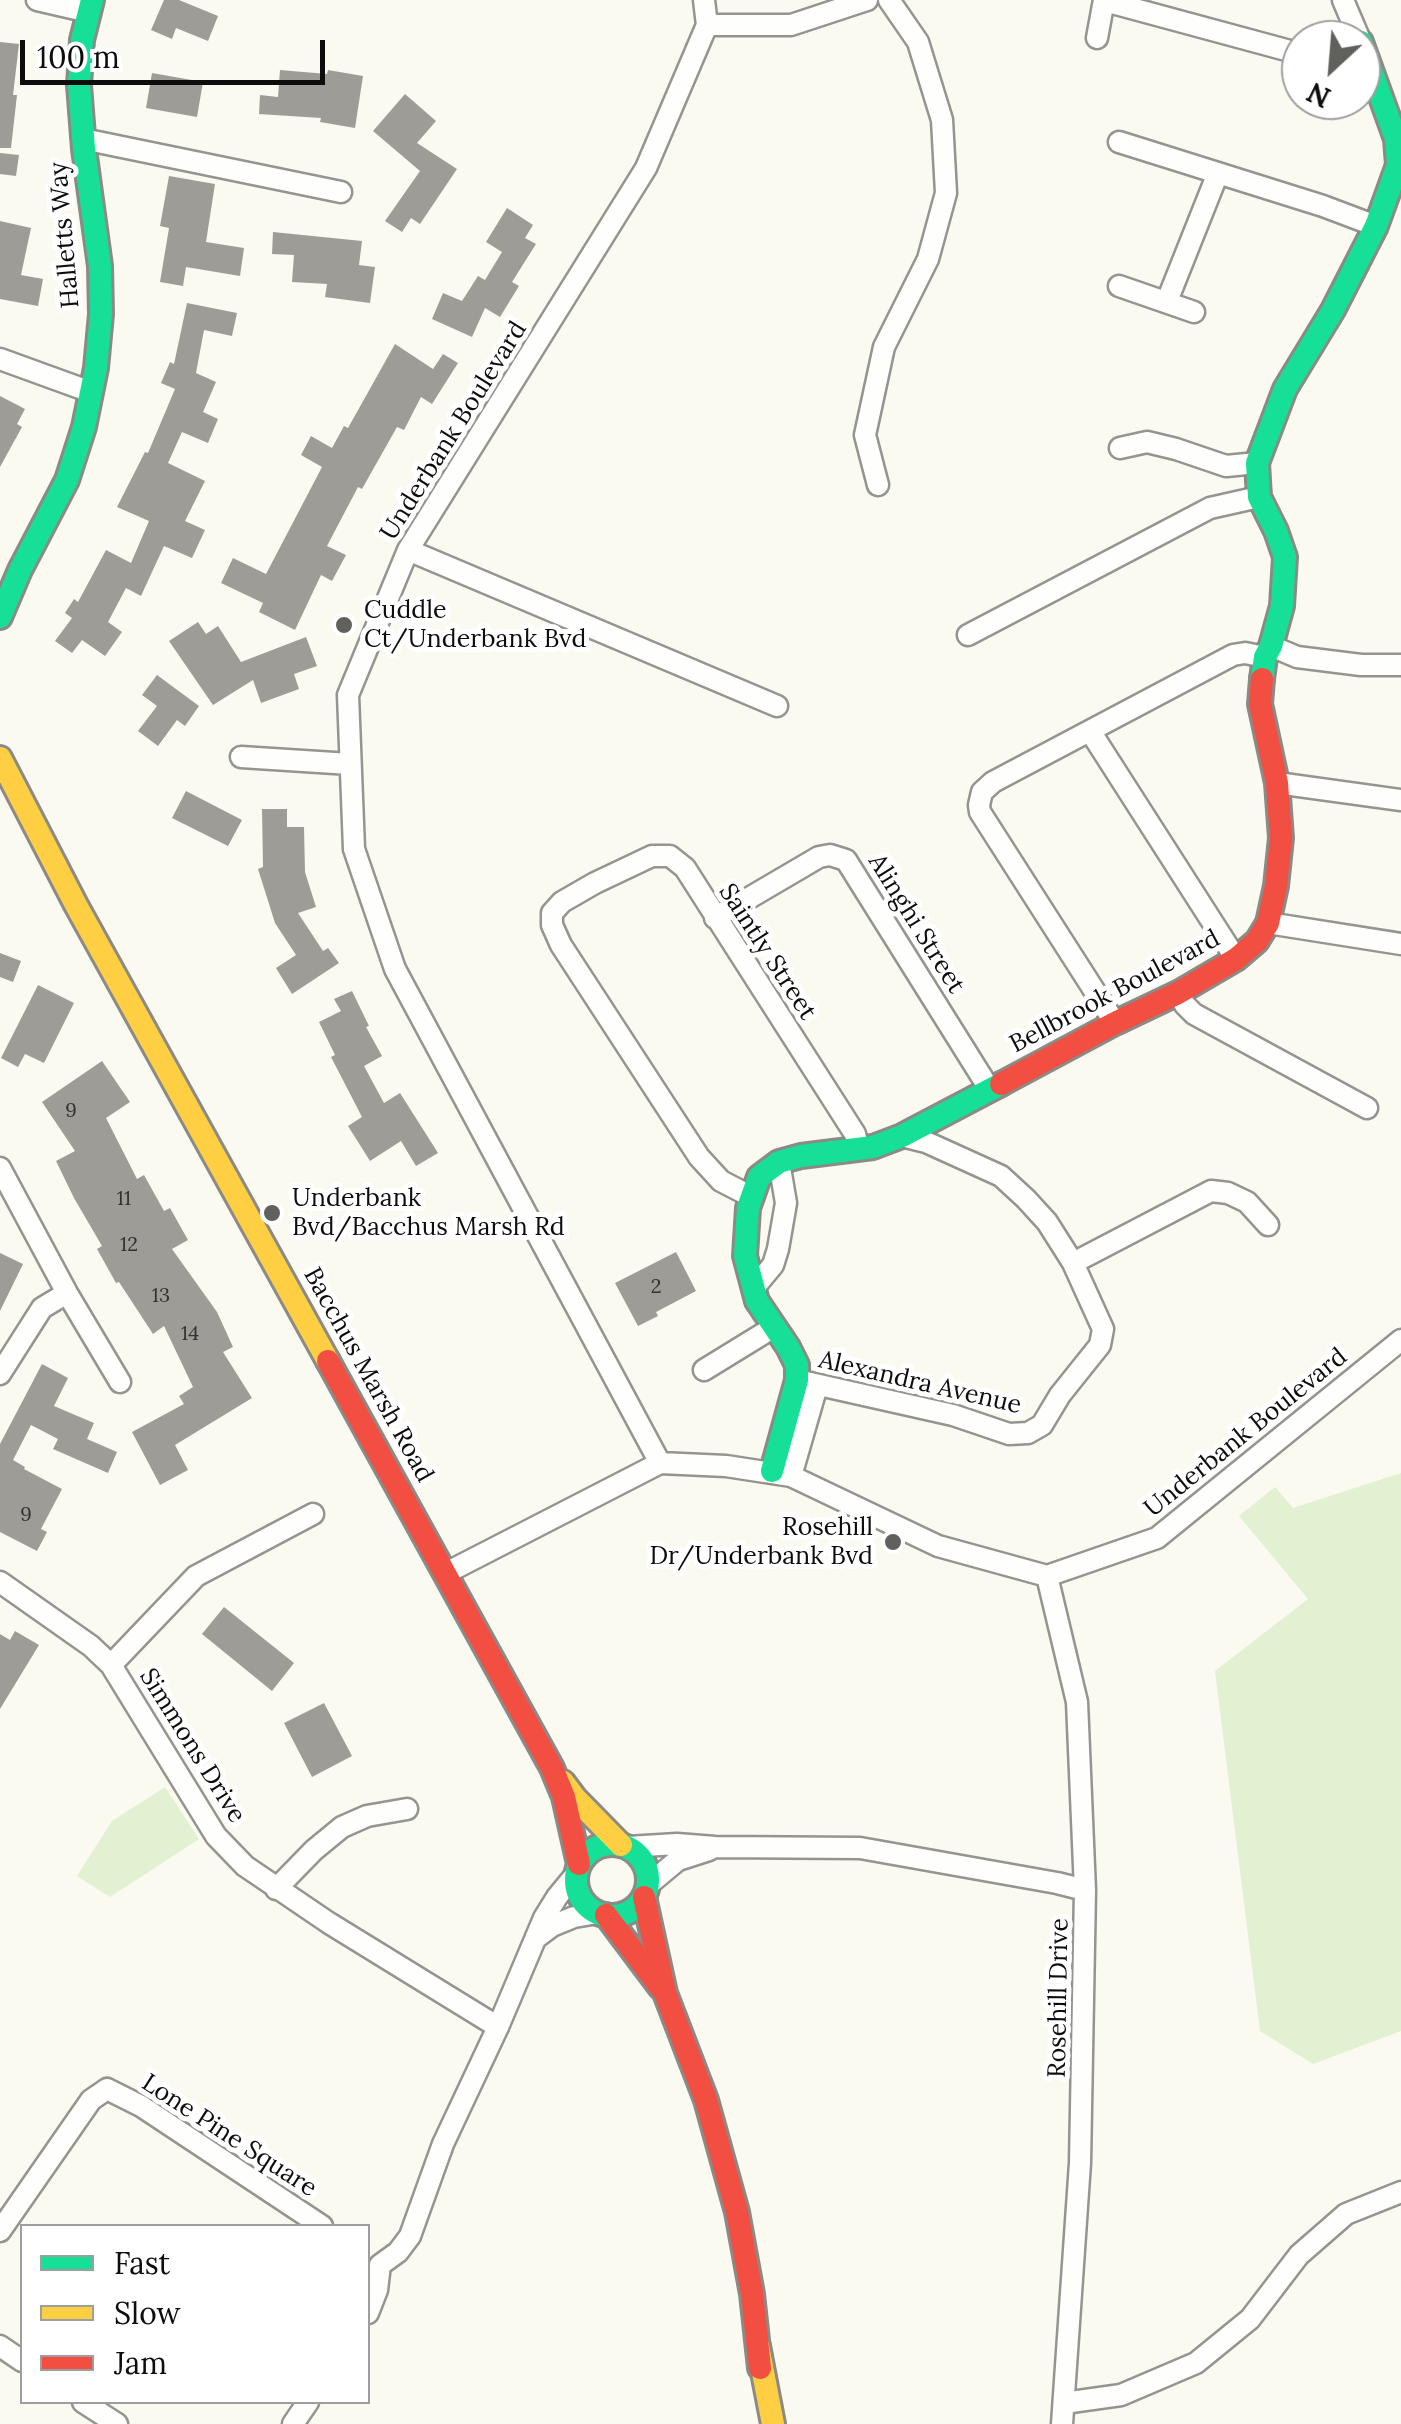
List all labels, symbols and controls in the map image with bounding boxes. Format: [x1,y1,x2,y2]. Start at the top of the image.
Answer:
scale bar [25,20,330,82]
north arrow [1281,20,1381,120]
text: 100 m [37,38,120,76]
text: N [1301,74,1336,116]
street label: Halletts Way [44,161,86,309]
street label: Underbank Boulevard [375,316,533,546]
place label: Cuddle Ct/Underbank Bvd [364,596,586,655]
marker: Cuddle Ct/Underbank Bvd [333,614,355,636]
street label: Alinghi Street [861,849,971,999]
street label: Saintly Street [712,878,822,1026]
street label: Bellbrook Boulevard [1005,924,1225,1060]
house number: 9 [65,1099,77,1123]
place label: Underbank Bvd/Bacchus Marsh Rd [292,1184,565,1243]
house number: 11 [117,1187,131,1211]
marker: Underbank Bvd/Bacchus Marsh Rd [261,1202,283,1224]
house number: 12 [120,1233,138,1257]
street label: Bacchus Marsh Road [297,1262,439,1488]
house number: 2 [651,1275,661,1299]
house number: 13 [152,1284,170,1308]
house number: 14 [181,1322,199,1346]
street label: Underbank Boulevard [1139,1342,1353,1524]
street label: Alexandra Avenue [816,1345,1024,1421]
house number: 9 [20,1503,32,1527]
place label: Rosehill Dr/Underbank Bvd [649,1513,873,1572]
marker: Rosehill Dr/Underbank Bvd [882,1531,904,1553]
street label: Simmons Drive [133,1663,251,1829]
street label: Rosehill Drive [1043,1918,1075,2078]
street label: Lone Pine Square [136,2068,322,2204]
legend [20,2224,370,2404]
text: Fast [114,2244,170,2282]
text: Slow [114,2294,180,2332]
text: Jam [114,2344,167,2382]

